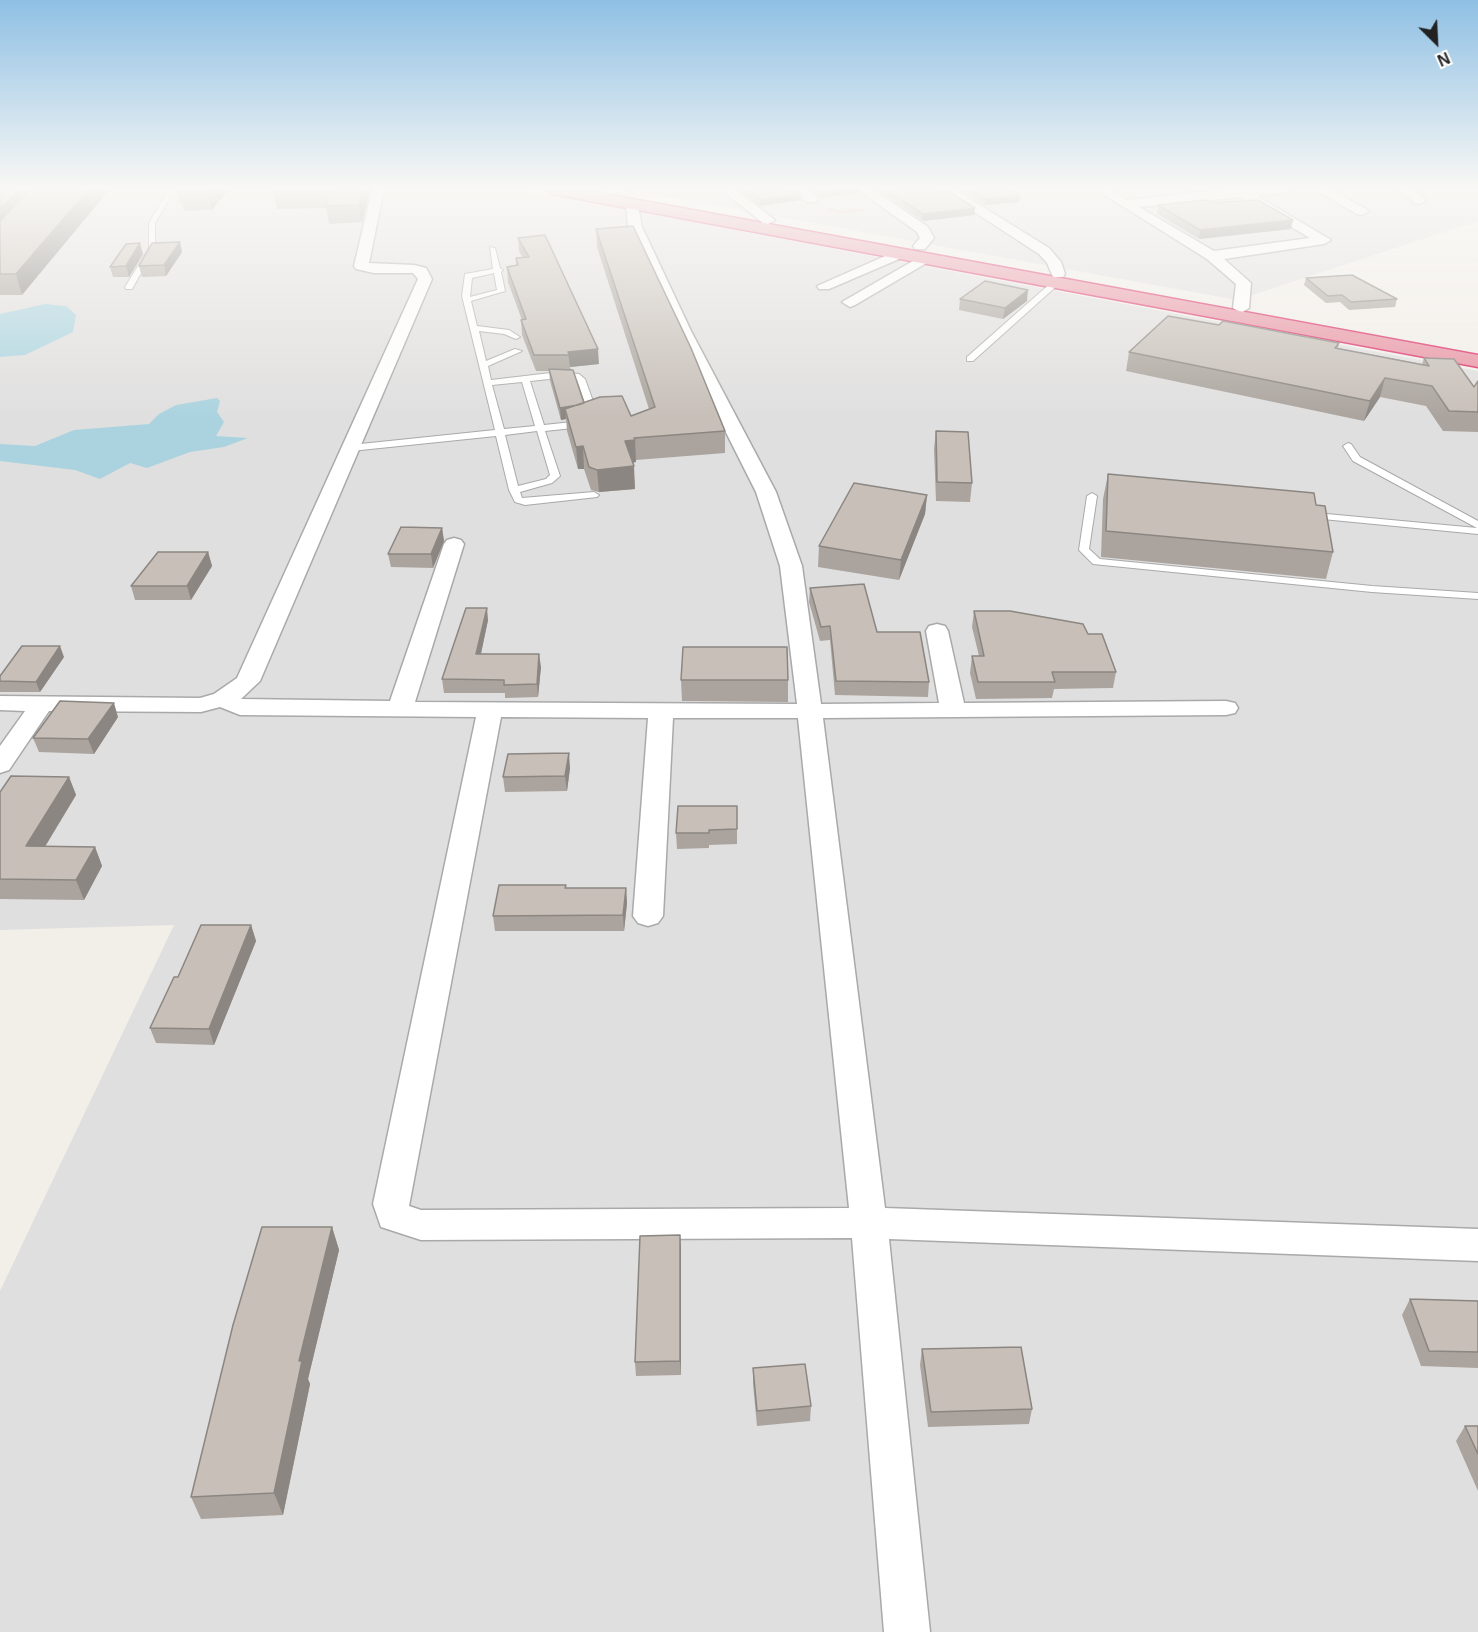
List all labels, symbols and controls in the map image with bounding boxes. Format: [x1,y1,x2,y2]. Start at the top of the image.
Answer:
north arrow [1406,12,1466,72]
text: N [1435,49,1452,69]

